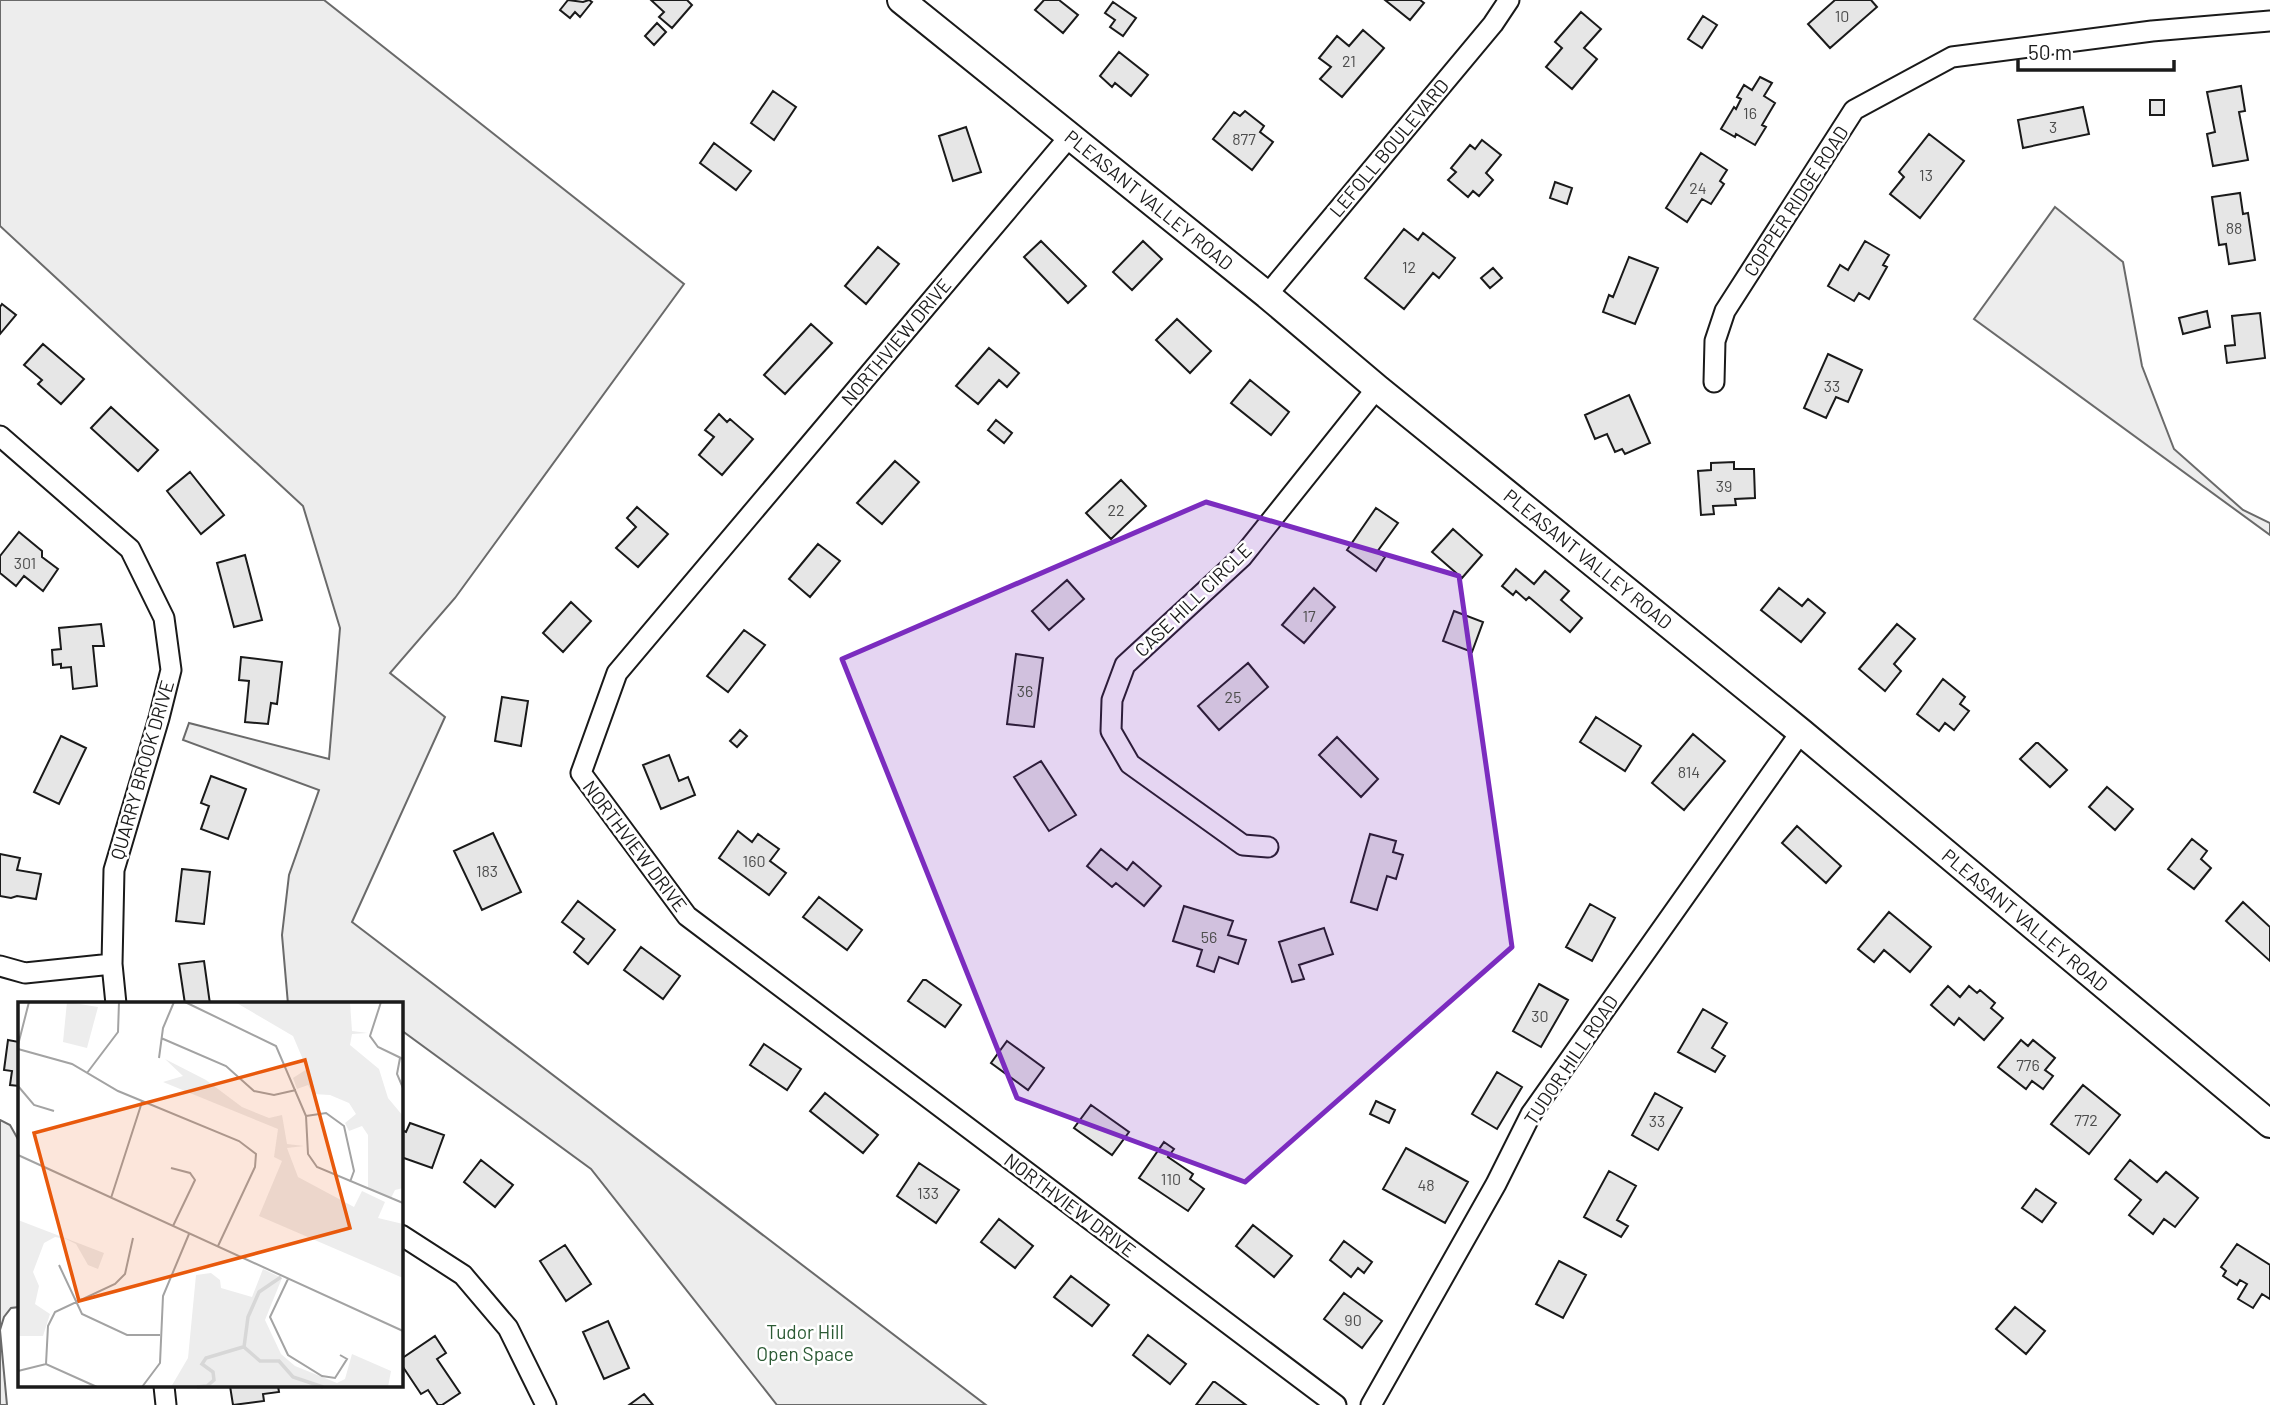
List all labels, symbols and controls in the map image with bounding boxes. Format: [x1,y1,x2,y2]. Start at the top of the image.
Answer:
house number: 10 [1835,6,1849,25]
scale bar [2018,28,2174,72]
text: 50 m [2028,39,2072,64]
house number: 21 [1342,51,1356,70]
street label: LEFOLL BOULEVARD [1324,74,1453,221]
house number: 16 [1743,103,1757,122]
house number: 3 [2049,117,2057,136]
street label: COPPER RIDGE ROAD [1738,121,1853,280]
street label: PLEASANT VALLEY ROAD [1061,125,1238,275]
house number: 877 [1232,129,1256,148]
house number: 13 [1919,165,1933,184]
house number: 24 [1689,178,1707,197]
house number: 88 [2226,218,2242,237]
house number: 12 [1402,257,1416,276]
street label: NORTHVIEW DRIVE [836,274,955,410]
house number: 33 [1824,376,1840,395]
house number: 39 [1716,476,1732,495]
street label: PLEASANT VALLEY ROAD [1500,484,1677,634]
house number: 22 [1107,500,1125,519]
street label: CASE HILL CIRCLE [1129,538,1256,661]
house number: 301 [14,553,36,572]
house number: 17 [1302,606,1316,625]
street label: QUARRY BROOK DRIVE [105,678,178,862]
house number: 36 [1017,681,1033,700]
house number: 25 [1225,687,1241,706]
house number: 814 [1678,762,1700,781]
street label: NORTHVIEW DRIVE [578,775,692,916]
street label: PLEASANT VALLEY ROAD [1938,843,2113,996]
house number: 160 [743,851,765,870]
house number: 183 [476,861,498,880]
house number: 56 [1201,927,1217,946]
street label: TUDOR HILL ROAD [1519,990,1622,1129]
inset map [18,1002,402,1388]
house number: 30 [1531,1006,1549,1025]
house number: 776 [2016,1055,2040,1074]
house number: 772 [2074,1110,2098,1129]
house number: 33 [1649,1111,1665,1130]
street label: NORTHVIEW DRIVE [1000,1148,1141,1262]
house number: 110 [1161,1169,1181,1188]
house number: 48 [1417,1175,1435,1194]
house number: 133 [917,1183,939,1202]
house number: 90 [1344,1310,1362,1329]
park label: Tudor Hill Open Space [756,1320,854,1365]

